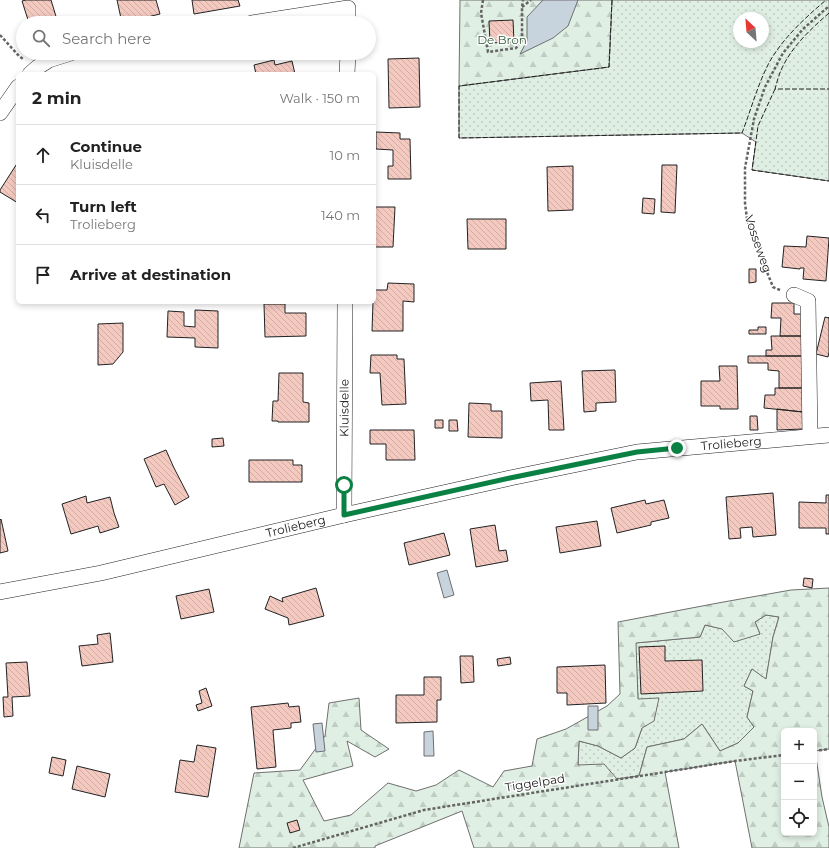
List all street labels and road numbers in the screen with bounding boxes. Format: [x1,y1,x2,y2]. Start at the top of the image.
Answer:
street label: Vosseweg [742,213,775,275]
street label: Kluisdelle [336,379,352,437]
street label: Trolieberg [700,433,762,453]
street label: Trolieberg [264,512,327,540]
street label: Tiggelpad [504,770,566,795]

